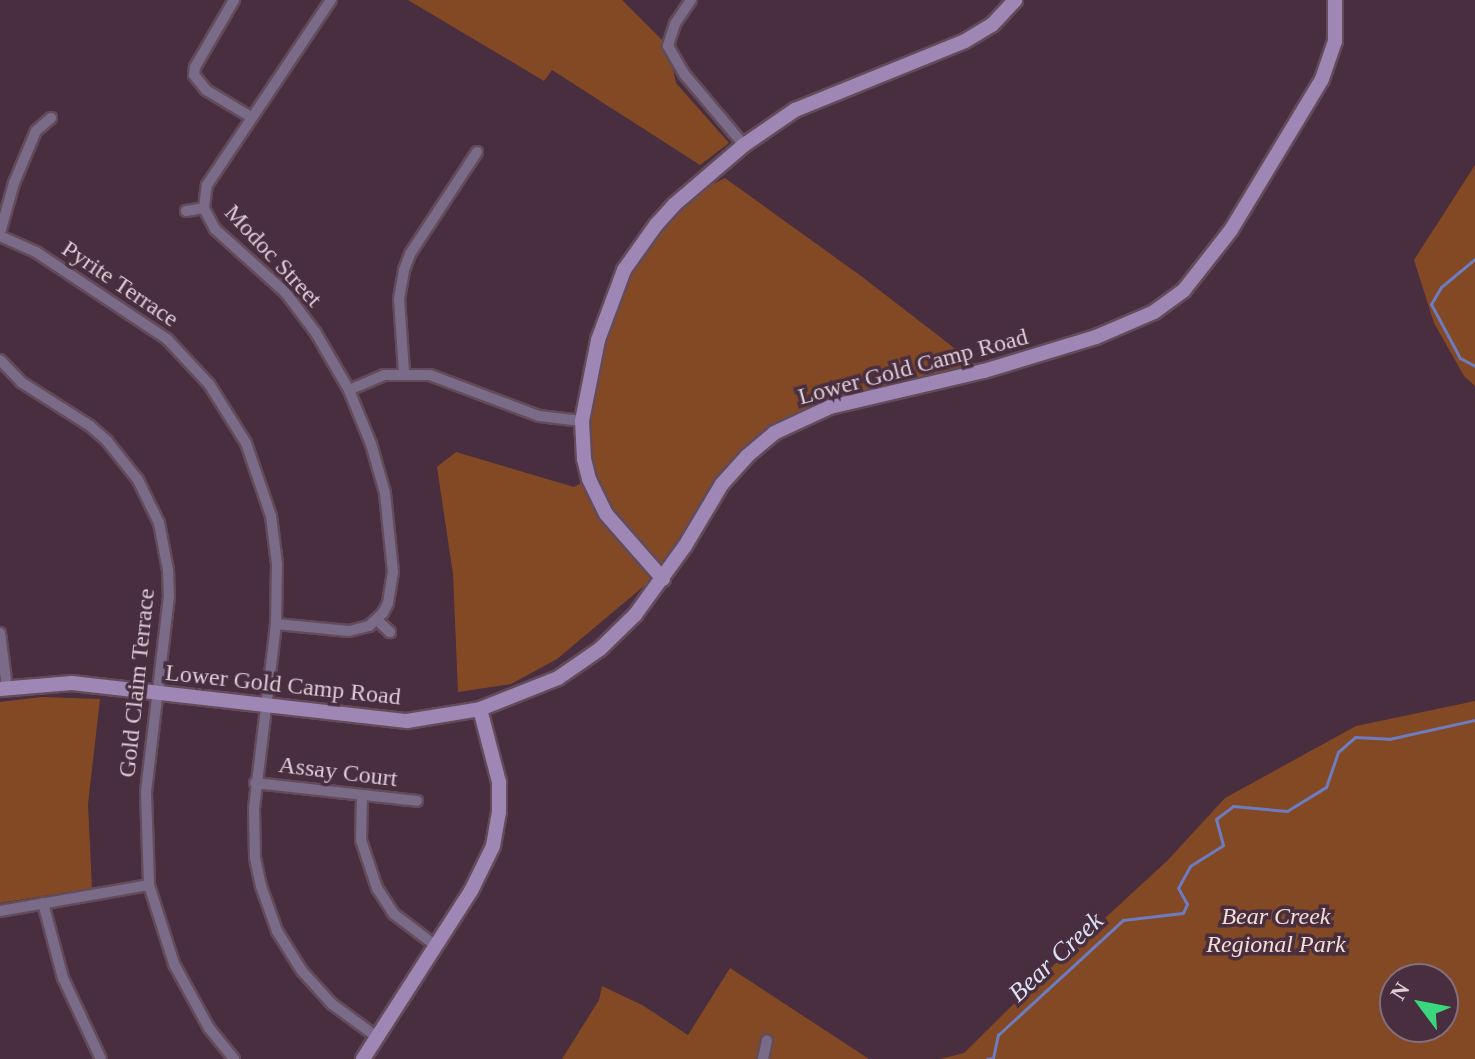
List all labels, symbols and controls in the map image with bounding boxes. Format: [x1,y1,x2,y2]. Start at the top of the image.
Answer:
street label: Modoc Street [218,199,328,313]
street label: Pyrite Terrace [56,234,184,334]
street label: Lower Gold Camp Road [795,322,1031,412]
street label: Gold Claim Terrace [113,587,161,779]
street label: Lower Gold Camp Road [164,658,402,712]
street label: Assay Court [277,750,399,794]
park label: Bear Creek Regional Park [1206,903,1346,959]
water label: Bear Creek [1002,905,1110,1009]
north arrow [1379,963,1459,1043]
text: N [1385,978,1415,1004]

